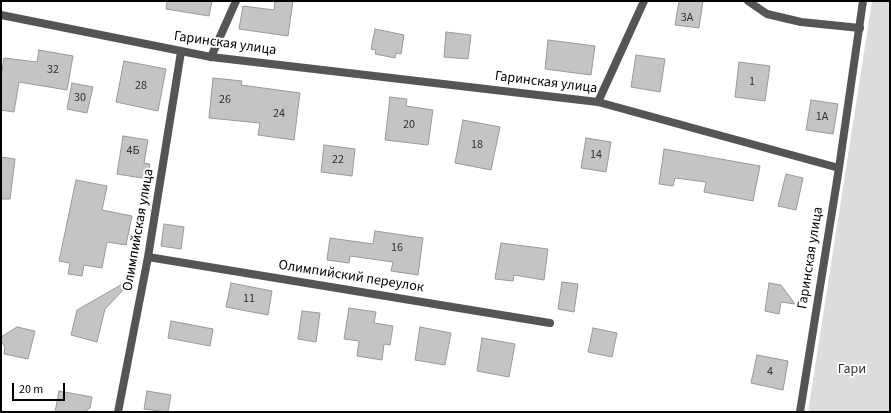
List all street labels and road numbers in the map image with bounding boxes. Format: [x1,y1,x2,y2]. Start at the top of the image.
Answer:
street label: Гаринская улица [173,28,277,60]
street label: Гаринская улица [494,68,598,98]
street label: Олимпийская улица [120,168,158,292]
street label: Гаринская улица [795,206,827,310]
street label: Олимпийский переулок [277,257,425,297]

